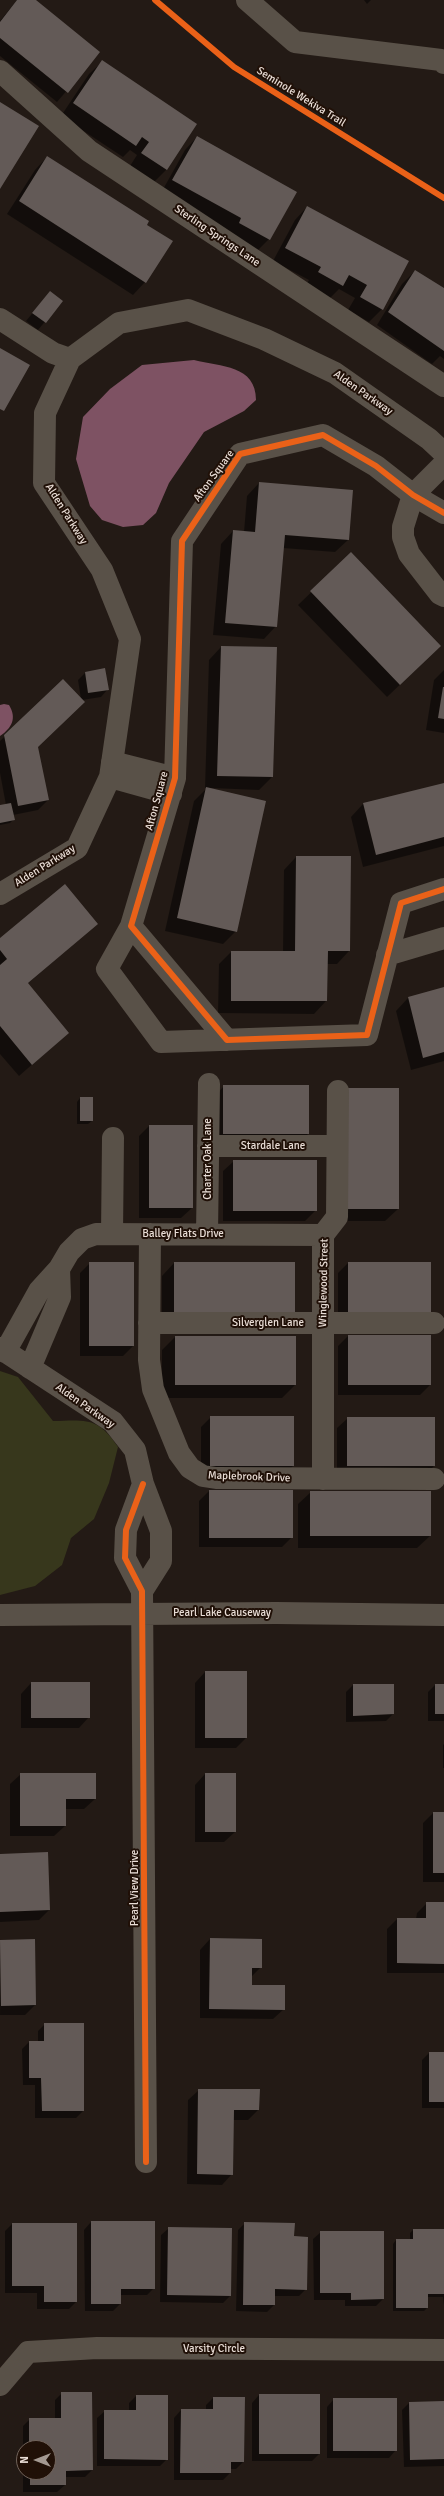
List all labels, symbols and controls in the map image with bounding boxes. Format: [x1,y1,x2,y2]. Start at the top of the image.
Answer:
street label: Seminole Wekiva Trail [254,64,348,130]
street label: Sterling Springs Lane [172,202,262,270]
street label: Alden Parkway [331,368,395,418]
street label: Afton Square [191,448,237,504]
street label: Alden Parkway [42,481,90,547]
street label: Afton Square [143,770,171,832]
street label: Alden Parkway [12,842,78,890]
street label: Charter Oak Lane [201,1118,215,1200]
street label: Stardale Lane [241,1139,305,1153]
street label: Balley Flats Drive [142,1227,224,1241]
street label: Winglewood Street [317,1239,331,1327]
street label: Silverglen Lane [232,1316,304,1330]
street label: Alden Parkway [53,1381,117,1431]
street label: Maplebrook Drive [208,1469,290,1485]
street label: Pearl Lake Causeway [173,1606,271,1620]
street label: Pearl View Drive [128,1850,142,1926]
street label: Varsity Circle [183,2342,245,2356]
north arrow [16,2440,56,2480]
text: N [18,2456,31,2464]

